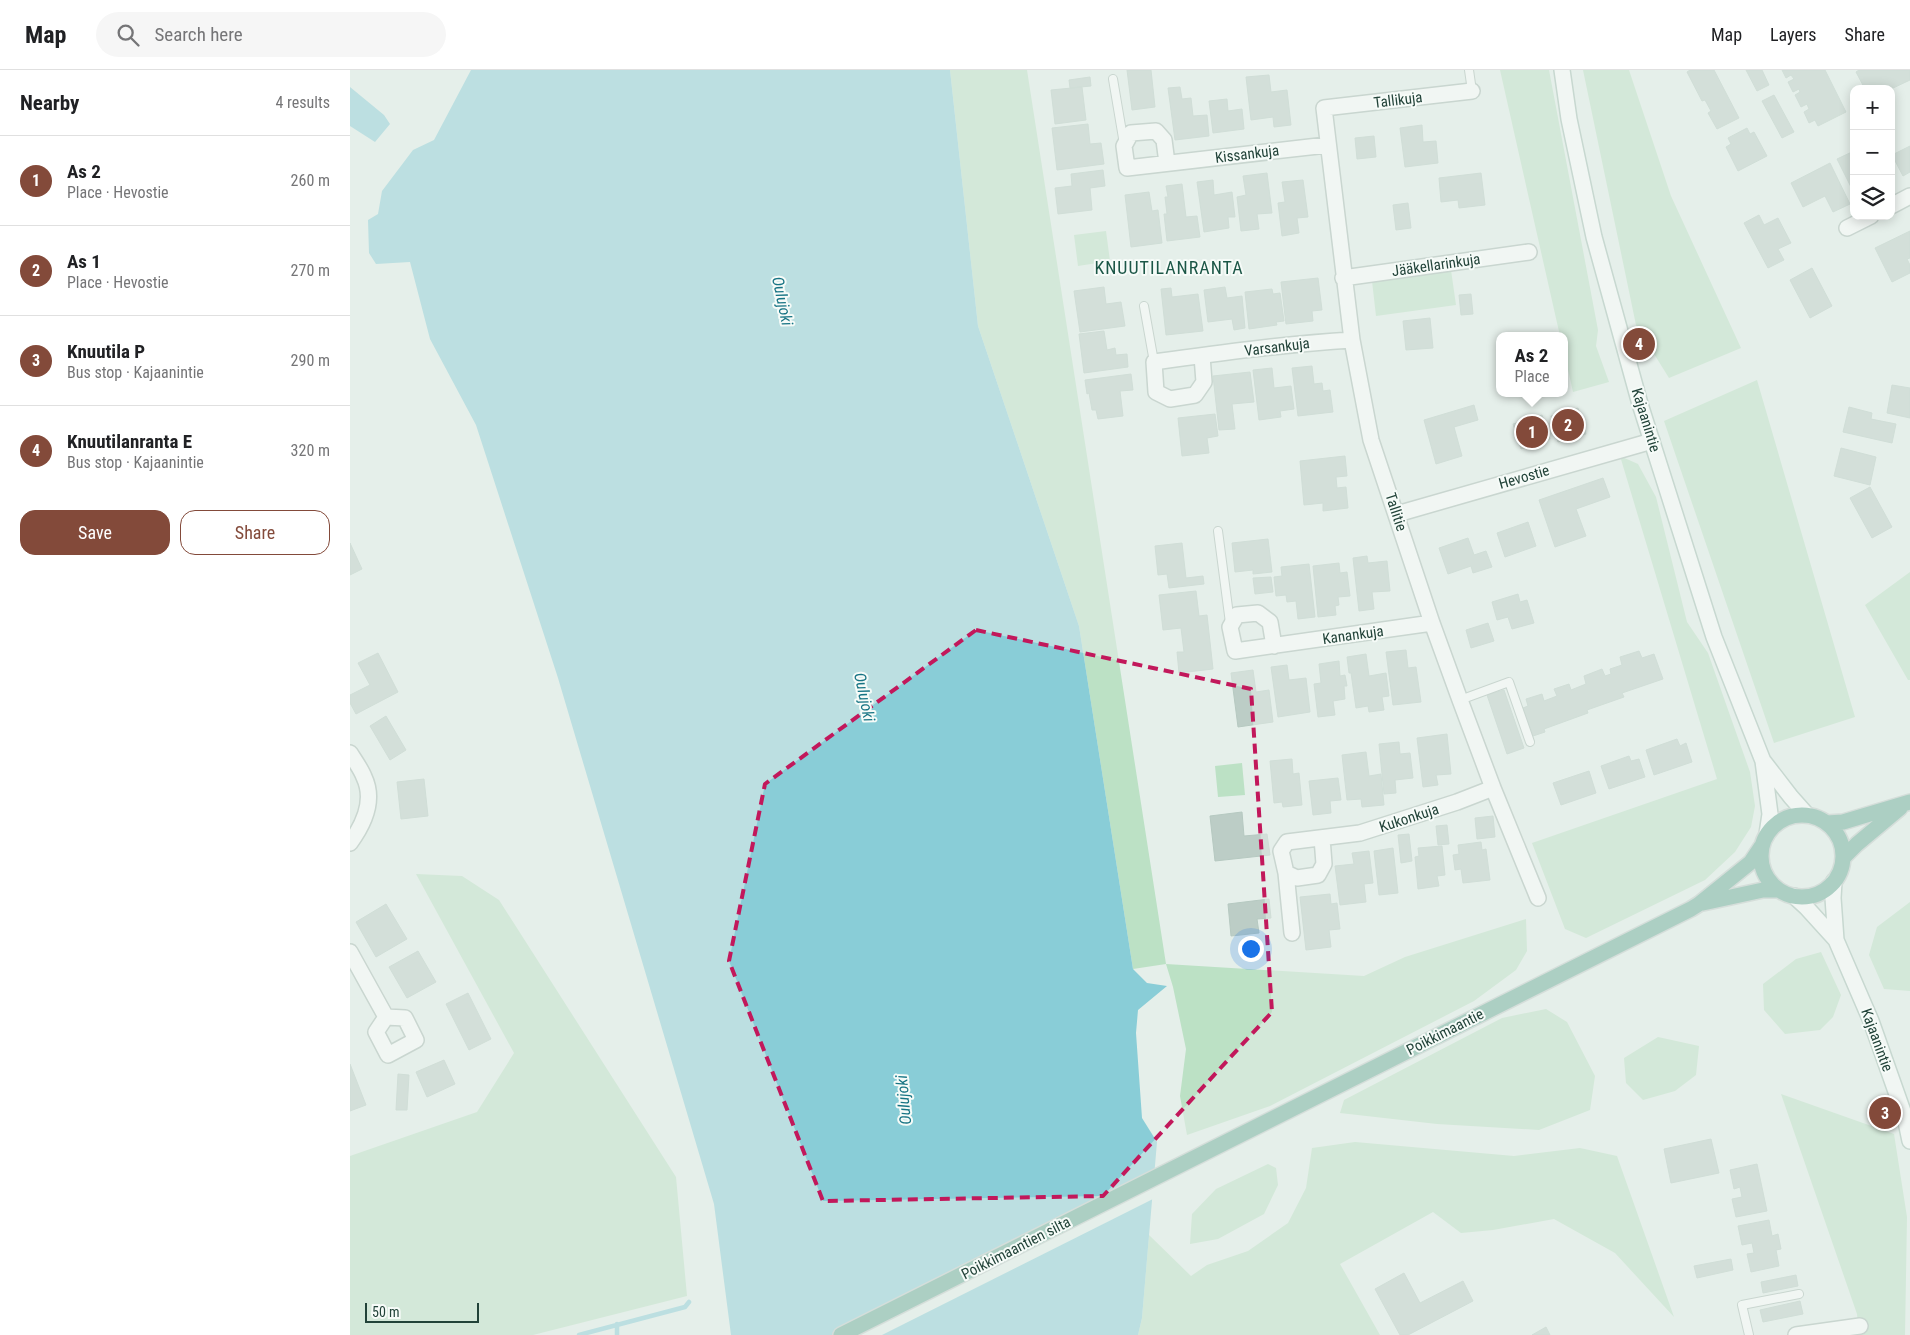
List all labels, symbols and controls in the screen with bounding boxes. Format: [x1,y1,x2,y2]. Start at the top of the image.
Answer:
search box [96,12,446,57]
text: Map [25,21,66,49]
icon: search [114,21,142,49]
text: Search here [154,23,243,46]
text: Map [1711,24,1742,45]
text: Layers [1770,24,1817,45]
text: Share [1845,24,1885,45]
map controls [1850,85,1895,220]
button: + [1850,85,1895,130]
street label: Tallikuja [1373,88,1423,112]
text: Nearby [20,91,79,115]
text: 4 results [275,93,330,112]
button: − [1850,130,1895,175]
street label: Kissankuja [1214,141,1280,167]
text: As 2 [67,160,101,183]
text: 1 [32,171,40,190]
text: 260 m [291,171,330,190]
button: layers [1850,175,1895,220]
text: Place · Hevostie [67,183,169,202]
text: As 1 [67,250,101,273]
street label: Jääkellarinkuja [1391,250,1481,280]
district label: KNUUTILANRANTA [1094,257,1244,278]
text: 2 [32,261,40,280]
text: 270 m [291,261,330,280]
text: Place · Hevostie [67,273,169,292]
water label: Oulujoki [768,275,797,328]
pin: 4 [1623,325,1655,363]
popup [1496,332,1568,397]
street label: Varsankuja [1243,334,1311,360]
text: Knuutila P [67,340,145,363]
text: As 2 [1514,344,1548,367]
text: 3 [32,351,40,370]
text: 290 m [291,351,330,370]
text: Bus stop · Kajaanintie [67,363,204,382]
text: Place [1514,367,1550,386]
street label: Kajaanintie [1628,386,1664,454]
pin: 2 [1552,406,1584,444]
pin: 1 [1516,413,1548,451]
text: Knuutilanranta E [67,430,192,453]
text: 4 [32,441,40,460]
text: 320 m [291,441,330,460]
text: Bus stop · Kajaanintie [67,453,204,472]
street label: Hevostie [1497,461,1551,493]
street label: Tallitie [1381,490,1411,534]
button: Save [20,510,170,555]
button: Share [180,510,330,555]
street label: Kanankuja [1321,622,1385,648]
water label: Oulujoki [850,671,879,724]
street label: Kukonkuja [1377,800,1441,836]
your location [1238,936,1264,962]
street label: Poikkimaantie [1403,1005,1487,1059]
street label: Kajaanintie [1857,1006,1897,1074]
water label: Oulujoki [892,1074,915,1126]
pin: 3 [1869,1094,1901,1132]
street label: Poikkimaantien silta [958,1213,1074,1283]
scale bar [365,1300,479,1323]
text: 50 m [372,1304,400,1320]

